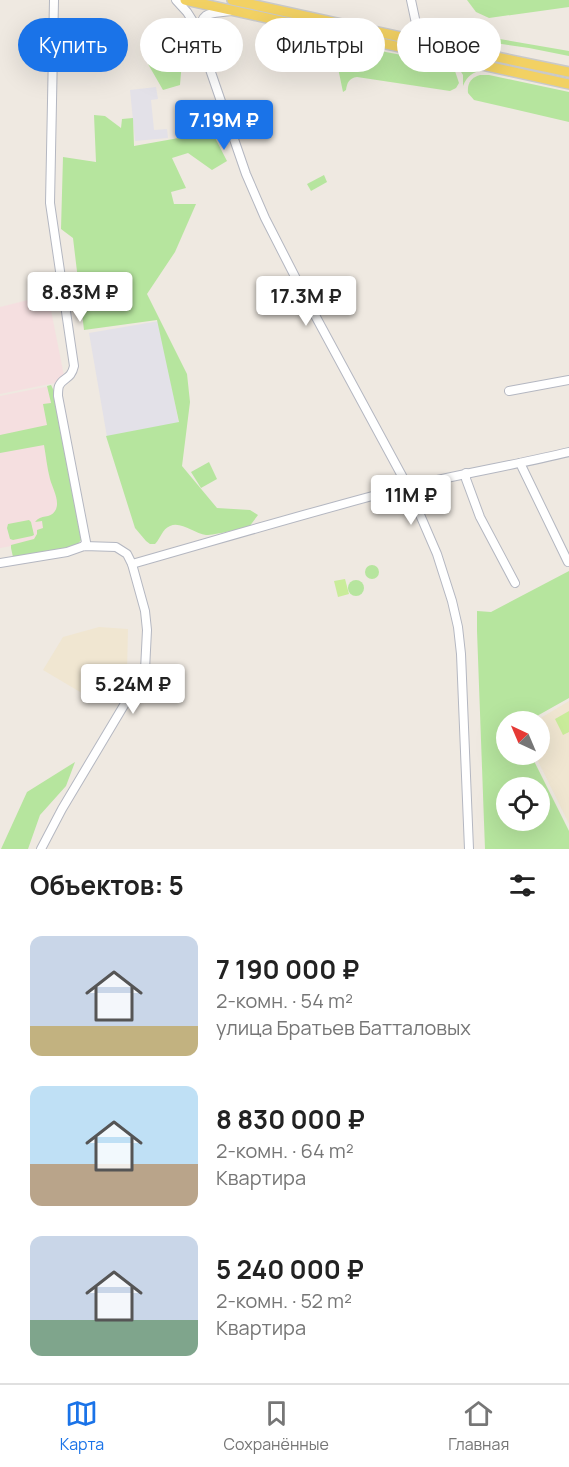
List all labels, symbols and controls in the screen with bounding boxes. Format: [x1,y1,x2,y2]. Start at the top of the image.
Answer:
chip: Купить [18,18,128,72]
chip: Снять [140,18,243,72]
chip: Фильтры [255,18,385,72]
chip: Новое [397,18,501,72]
pin: 7.19M ₽ [169,100,279,151]
text: 7.19M ₽ [189,106,259,133]
pin: 8.83M ₽ [25,272,135,323]
pin: 17.3M ₽ [251,276,361,327]
text: 8.83M ₽ [42,278,119,305]
text: 17.3M ₽ [270,282,342,309]
pin: 11M ₽ [369,475,453,526]
text: 11M ₽ [385,481,437,508]
pin: 5.24M ₽ [78,664,188,715]
text: 5.24M ₽ [95,670,171,697]
north arrow [496,711,550,765]
map controls [496,711,550,831]
button: locate [496,777,550,831]
text: Объектов: 5 [30,867,184,903]
icon: filters [506,869,539,902]
text: 7 190 000 ₽ [216,951,359,987]
icon: home [78,960,150,1032]
text: 2-комн. · 54 m² [216,987,353,1014]
text: улица Братьев Батталовых [216,1014,471,1041]
text: 8 830 000 ₽ [216,1101,365,1137]
icon: home [78,1110,150,1182]
text: 2-комн. · 64 m² [216,1137,354,1164]
text: Квартира [216,1164,306,1191]
text: 5 240 000 ₽ [216,1251,364,1287]
icon: home [78,1260,150,1332]
text: 2-комн. · 52 m² [216,1287,352,1314]
text: Квартира [216,1314,306,1341]
tab: Карта [60,1397,104,1455]
tab: Сохранённые [224,1397,329,1455]
tab: Главная [448,1397,509,1455]

